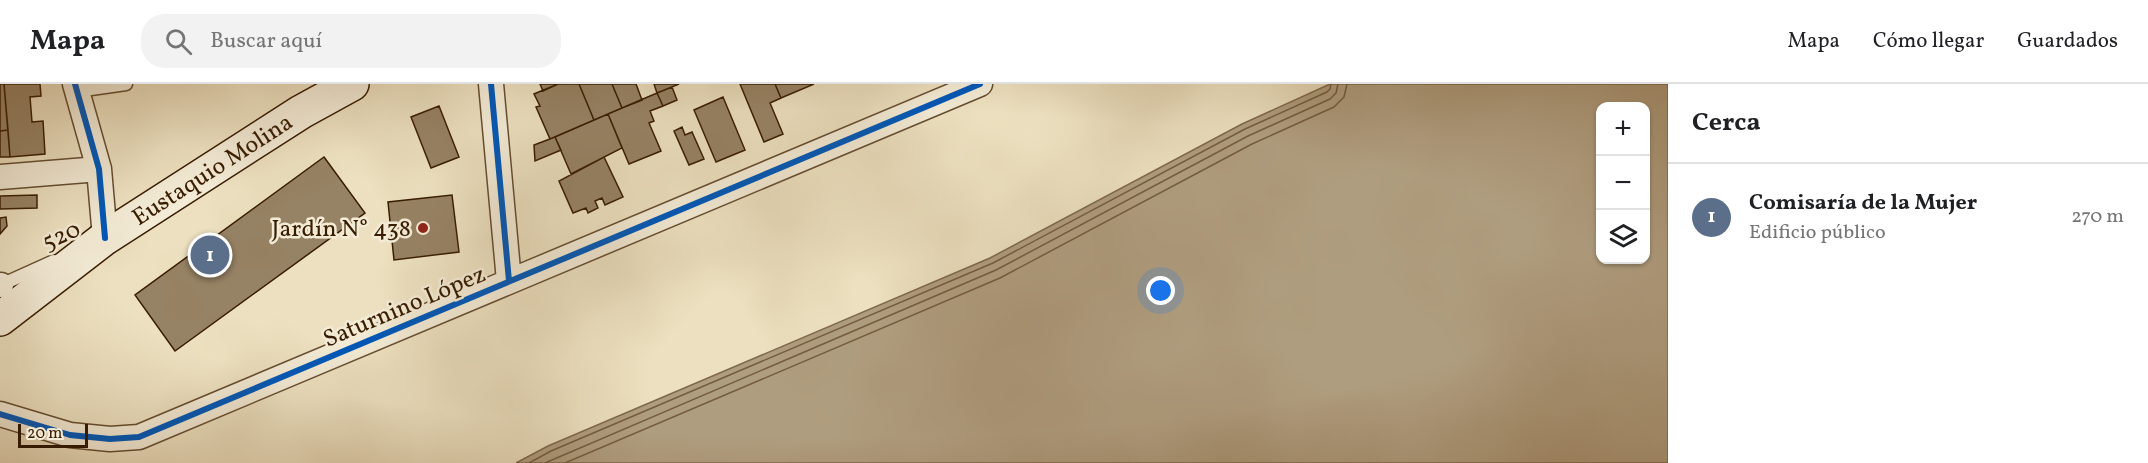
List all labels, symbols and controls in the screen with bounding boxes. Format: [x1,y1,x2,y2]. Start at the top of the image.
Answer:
search box [141,14,561,68]
text: Mapa [30,22,105,61]
icon: search [162,25,195,58]
text: Buscar aquí [210,26,322,57]
text: Mapa [1787,27,1840,56]
text: Cómo llegar [1873,27,1984,56]
text: Guardados [2017,27,2118,56]
map controls [1596,102,1650,264]
button: + [1596,102,1650,156]
text: Cerca [1692,105,1761,141]
street label: Eustaquio Molina [126,106,300,235]
button: − [1596,156,1650,210]
text: Comisaría de la Mujer [1749,188,1977,219]
text: 1 [1707,203,1716,231]
text: 270 m [2071,203,2124,231]
button: layers [1596,210,1650,264]
street label: 520 [37,213,86,260]
place label: Jardín N° 438 [272,213,411,247]
text: Edificio público [1749,219,1886,247]
marker: Jardín N° 438 [416,221,430,235]
pin: 1 [190,232,230,278]
street label: Saturnino López [318,258,491,357]
your location [1146,276,1175,305]
scale bar [18,421,88,448]
text: 20 m [27,423,62,445]

